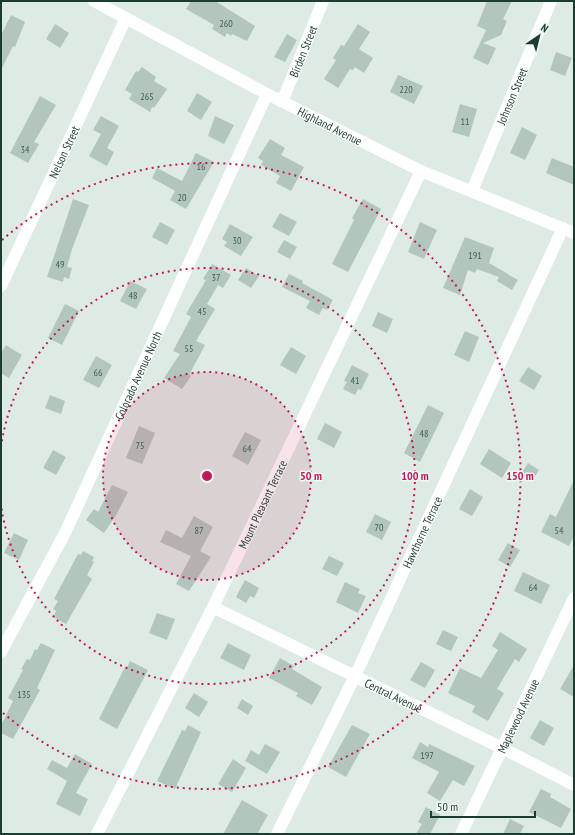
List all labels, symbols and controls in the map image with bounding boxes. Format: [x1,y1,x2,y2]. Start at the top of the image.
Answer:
north arrow [519,16,559,56]
house number: 260 [219,17,233,30]
text: N [538,20,551,35]
street label: Birden Street [285,22,320,79]
street label: Johnson Street [493,64,530,128]
house number: 220 [399,83,413,96]
house number: 265 [140,90,154,103]
street label: Highland Avenue [295,103,365,148]
house number: 11 [461,115,470,128]
street label: Nelson Street [45,123,83,181]
house number: 34 [21,143,30,156]
house number: 16 [197,160,206,173]
house number: 20 [178,191,187,204]
house number: 30 [233,234,242,247]
house number: 191 [468,249,482,262]
house number: 49 [56,258,65,271]
house number: 37 [212,271,221,284]
house number: 48 [129,289,138,302]
house number: 45 [198,305,207,318]
street label: Colorado Avenue North [111,328,165,422]
house number: 55 [185,342,194,355]
house number: 66 [94,366,103,379]
house number: 41 [351,374,360,387]
house number: 48 [420,427,429,440]
house number: 75 [136,439,145,452]
house number: 64 [243,442,252,455]
street label: Mount Pleasant Terrace [235,457,290,551]
text: 50 m [300,468,322,483]
text: 100 m [401,468,429,483]
text: 150 m [506,468,534,483]
centre of rings [200,469,214,483]
street label: Hawthorne Terrace [399,494,445,570]
house number: 70 [375,521,384,534]
house number: 87 [195,524,204,537]
house number: 54 [555,524,564,537]
house number: 64 [529,581,538,594]
street label: Central Avenue [362,675,425,716]
street label: Maplewood Avenue [493,676,542,755]
house number: 135 [17,688,31,701]
house number: 197 [420,749,434,762]
scale bar [431,793,535,819]
text: 50 m [437,799,458,814]

